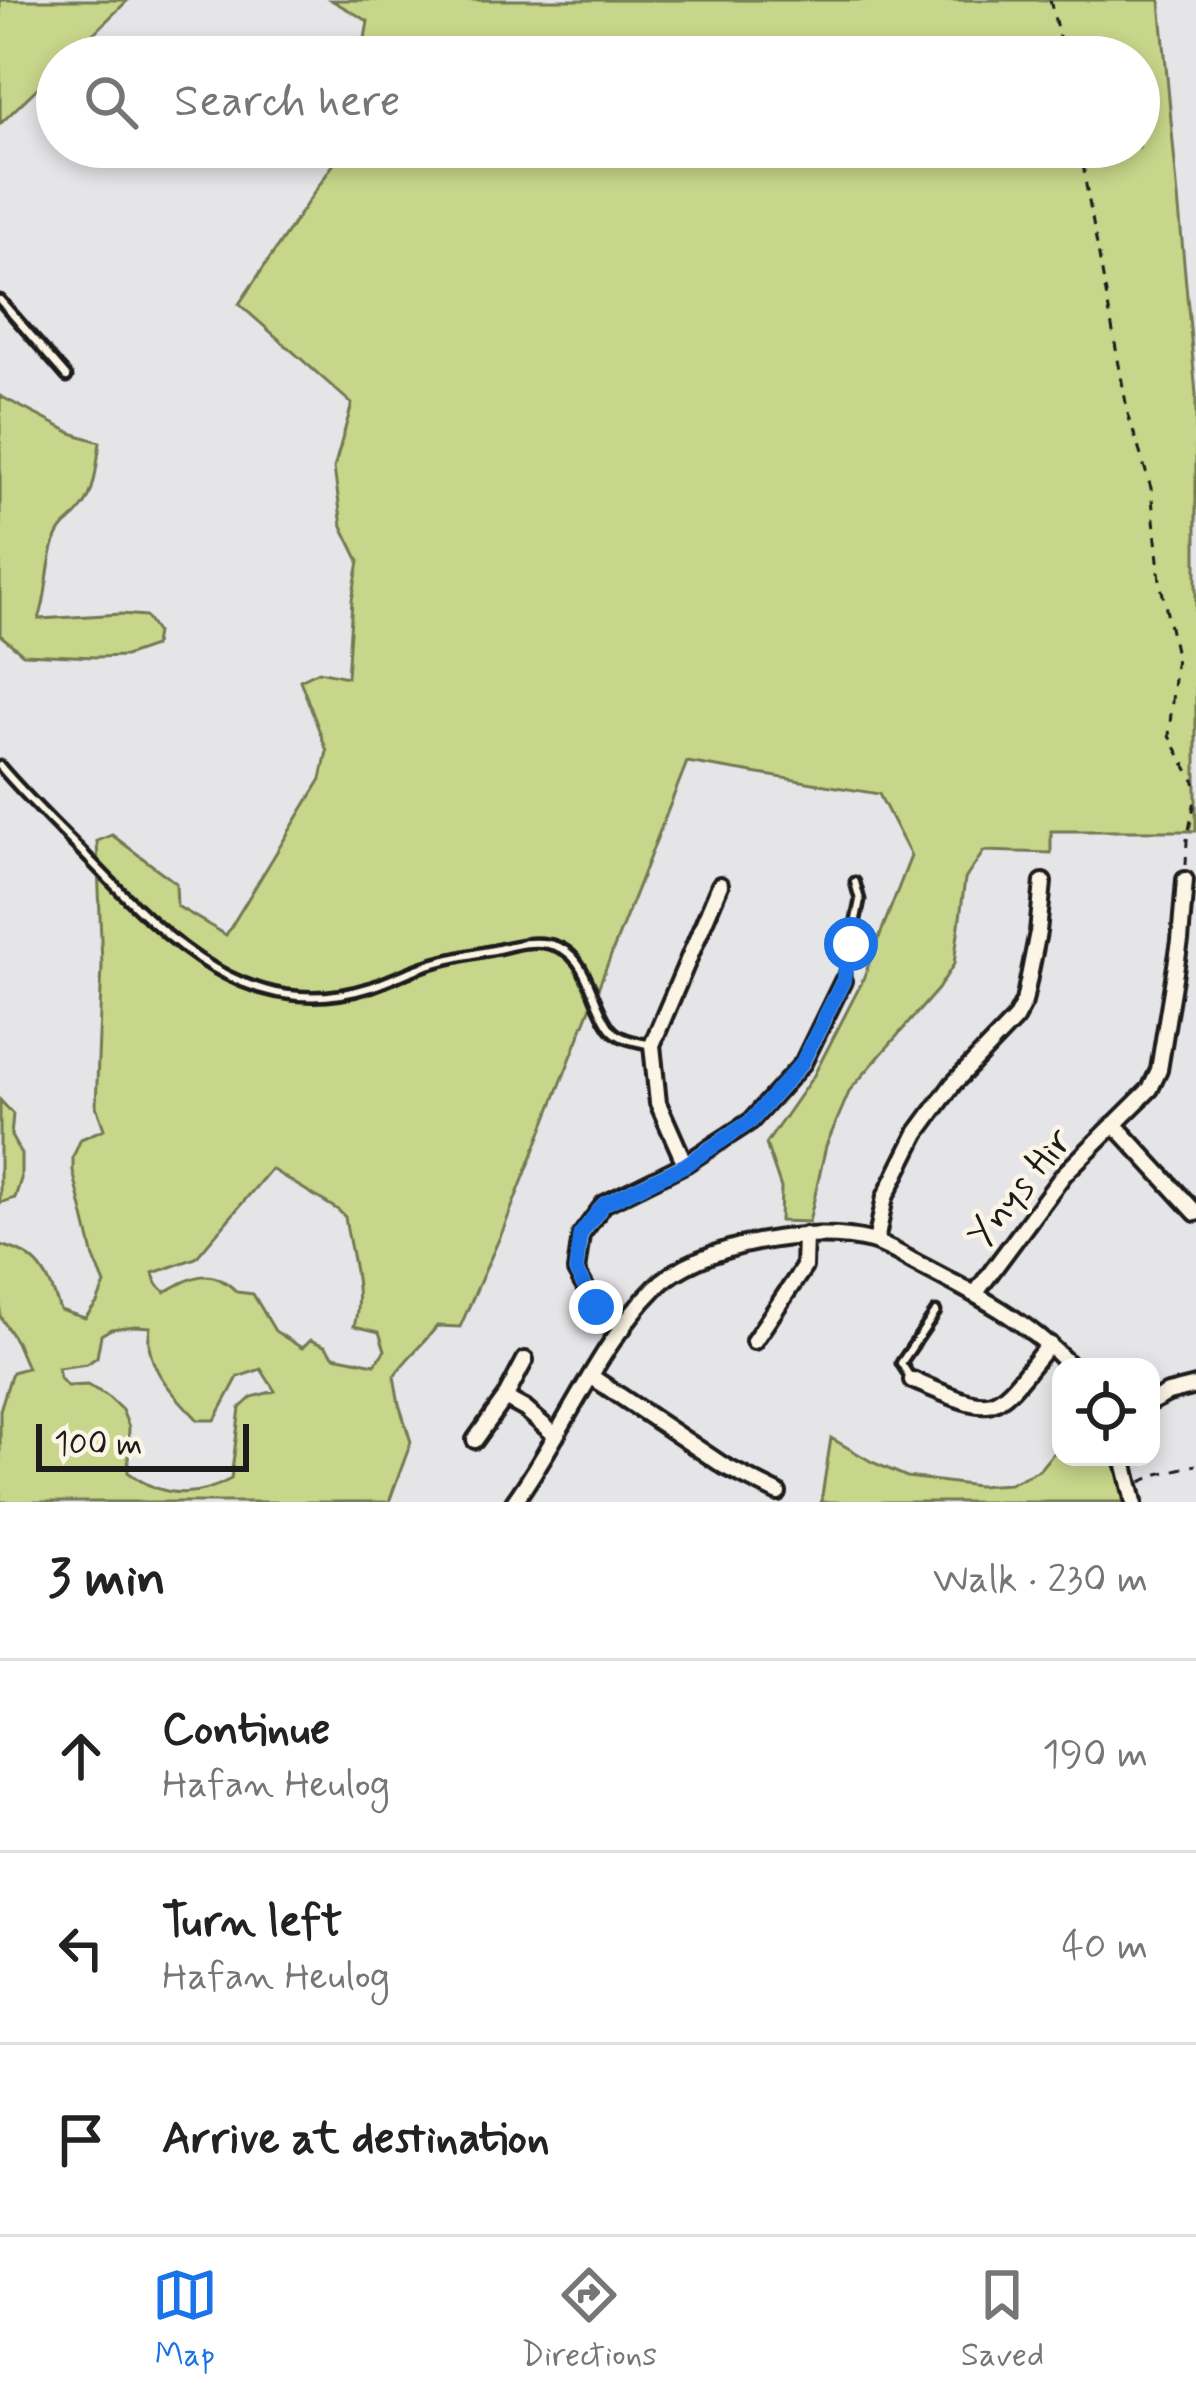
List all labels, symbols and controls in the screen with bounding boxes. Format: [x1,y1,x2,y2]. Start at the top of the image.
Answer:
search box [36,36,1160,168]
icon: search [78,69,144,135]
text: Search here [174,73,401,132]
route start [824,917,878,971]
street label: Ynys Hir [957,1118,1085,1260]
route end [569,1280,623,1334]
map controls [1052,1358,1160,1466]
button: locate [1052,1358,1160,1466]
scale bar [36,1418,249,1471]
text: 100 m [54,1423,143,1467]
text: 3 min [48,1547,166,1613]
text: Walk · 230 m [933,1555,1148,1606]
text: Continue [162,1701,330,1760]
icon: ahead [48,1723,114,1789]
text: 190 m [1042,1730,1148,1781]
text: Hafan Heulog [162,1760,390,1811]
text: Turn left [162,1893,342,1952]
icon: left [48,1915,114,1981]
text: 40 m [1061,1922,1148,1973]
text: Hafan Heulog [162,1952,390,2003]
icon: arrive [48,2107,114,2173]
text: Arrive at destination [162,2110,550,2169]
tab: Map [152,2262,218,2378]
tab: Directions [521,2262,657,2378]
tab: Saved [961,2262,1044,2378]

